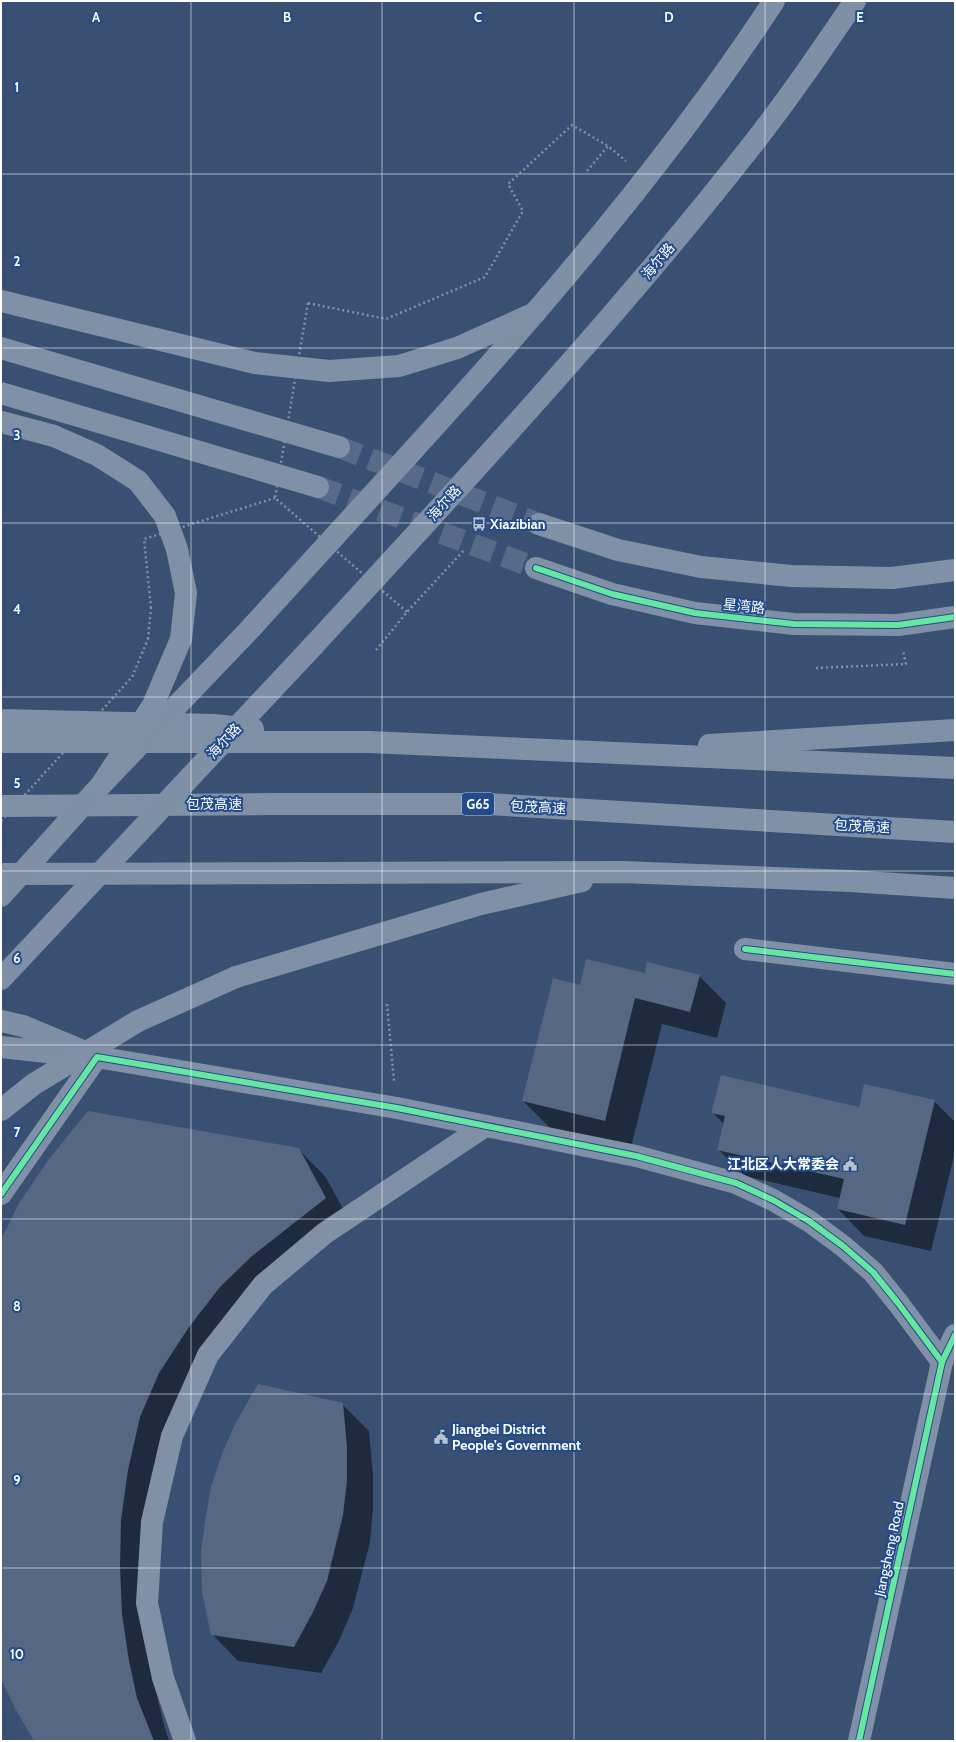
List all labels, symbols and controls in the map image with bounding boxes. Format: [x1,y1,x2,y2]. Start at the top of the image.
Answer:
text: A [92,9,101,25]
text: B [283,9,291,25]
text: C [474,9,482,25]
text: D [664,9,674,25]
text: E [856,9,864,25]
text: 1 [15,79,19,95]
street label: 海尔路 [638,239,678,283]
text: 2 [14,253,21,269]
text: 3 [13,427,21,443]
street label: 海尔路 [423,481,465,525]
place label: Xiazibian [489,515,545,533]
bus stop icon: Xiazibian [471,516,487,532]
street label: 星湾路 [722,595,766,617]
text: 4 [13,601,21,617]
street label: 海尔路 [203,720,245,762]
text: 5 [14,775,21,791]
road number: G65 [462,793,494,815]
street label: 包茂高速 [186,795,242,813]
street label: 包茂高速 [510,797,566,817]
street label: 包茂高速 [834,816,890,836]
text: 6 [13,950,21,966]
text: 7 [14,1124,21,1140]
place label: 江北区人大常委会 [727,1155,839,1173]
public building icon: 江北区人大常委会 [842,1156,858,1172]
text: 8 [13,1298,21,1314]
place label: Jiangbei District People’s Government [451,1420,581,1454]
public building icon: Jiangbei District People’s Government [433,1429,449,1445]
text: 9 [13,1472,21,1488]
street label: Jiangsheng Road [870,1500,908,1599]
text: 10 [10,1646,24,1662]

